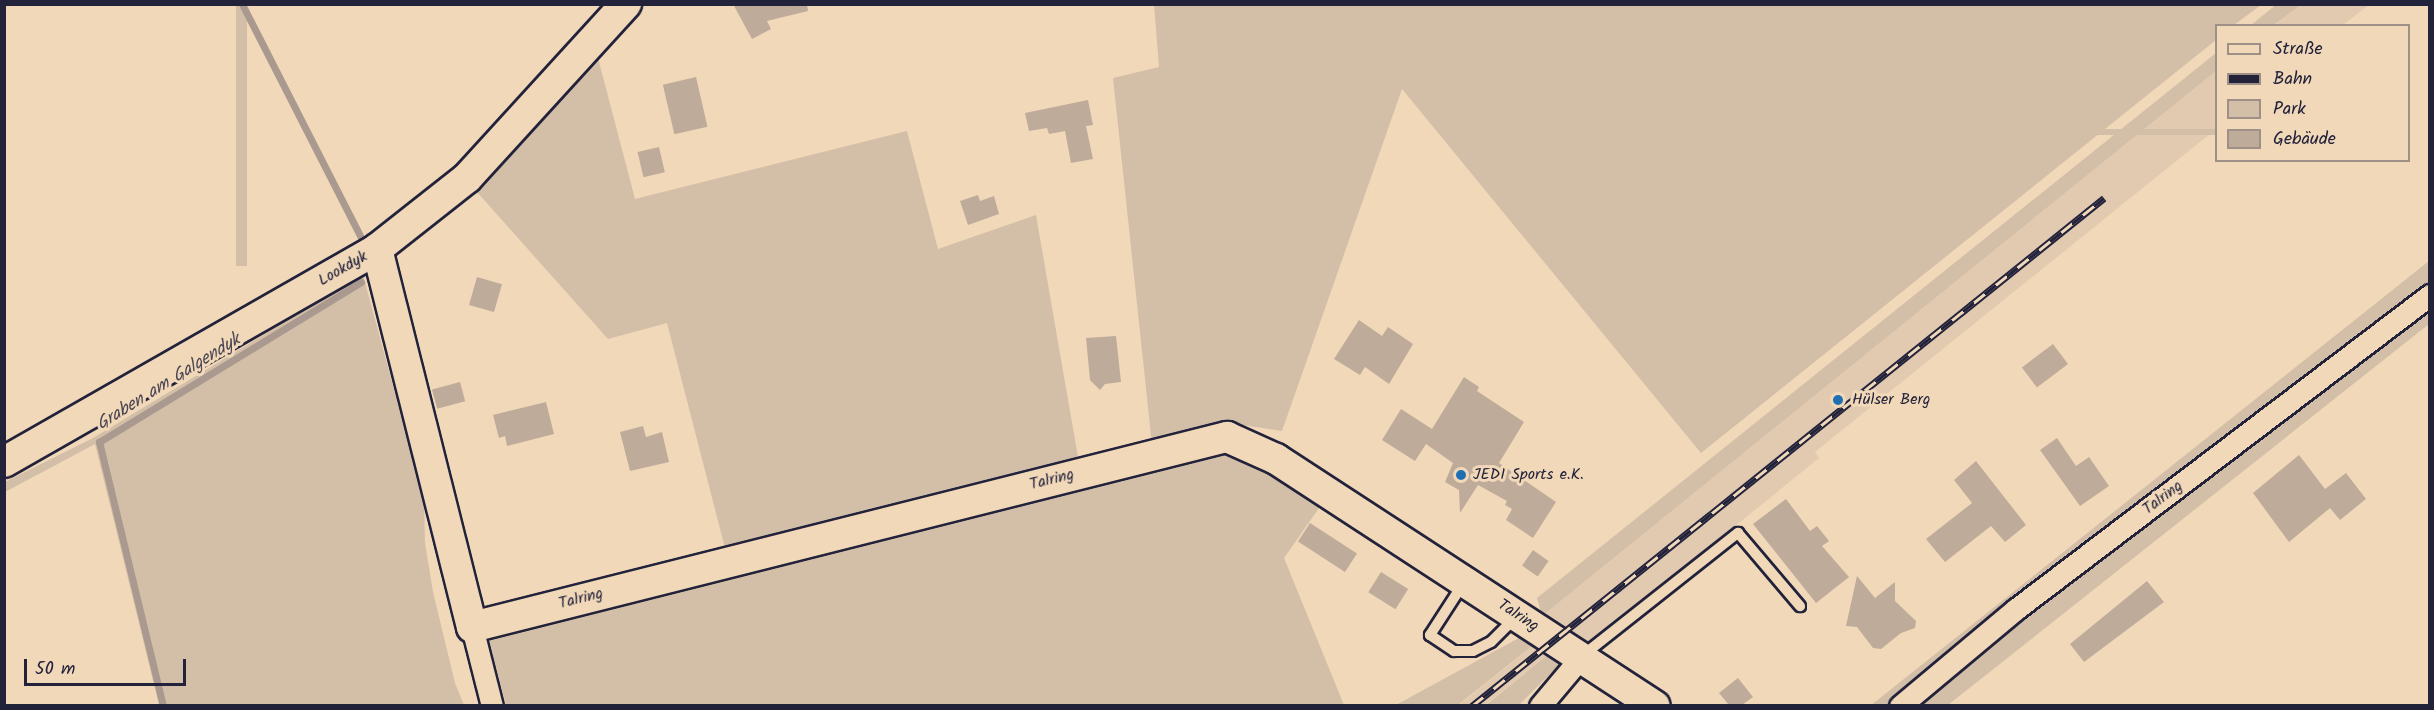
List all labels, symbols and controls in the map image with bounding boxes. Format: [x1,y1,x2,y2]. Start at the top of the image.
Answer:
legend [2215,24,2410,162]
text: Straße [2273,35,2323,64]
text: Bahn [2273,65,2312,94]
text: Park [2273,95,2306,124]
text: Gebäude [2273,125,2336,154]
street label: Lookdyk [315,247,371,291]
water label: Graben am Galgendyk [93,330,245,436]
place label: Hülser Berg [1852,390,1930,410]
marker: Hülser Berg [1829,391,1847,409]
street label: Talring [1028,465,1076,495]
place label: JEDI Sports e.K. [1473,465,1584,485]
marker: JEDI Sports e.K. [1454,468,1468,482]
street label: Talring [2139,477,2187,519]
street label: Talring [557,584,605,614]
street label: Talring [1494,596,1542,636]
scale bar [27,647,189,685]
text: 50 m [35,655,75,684]

